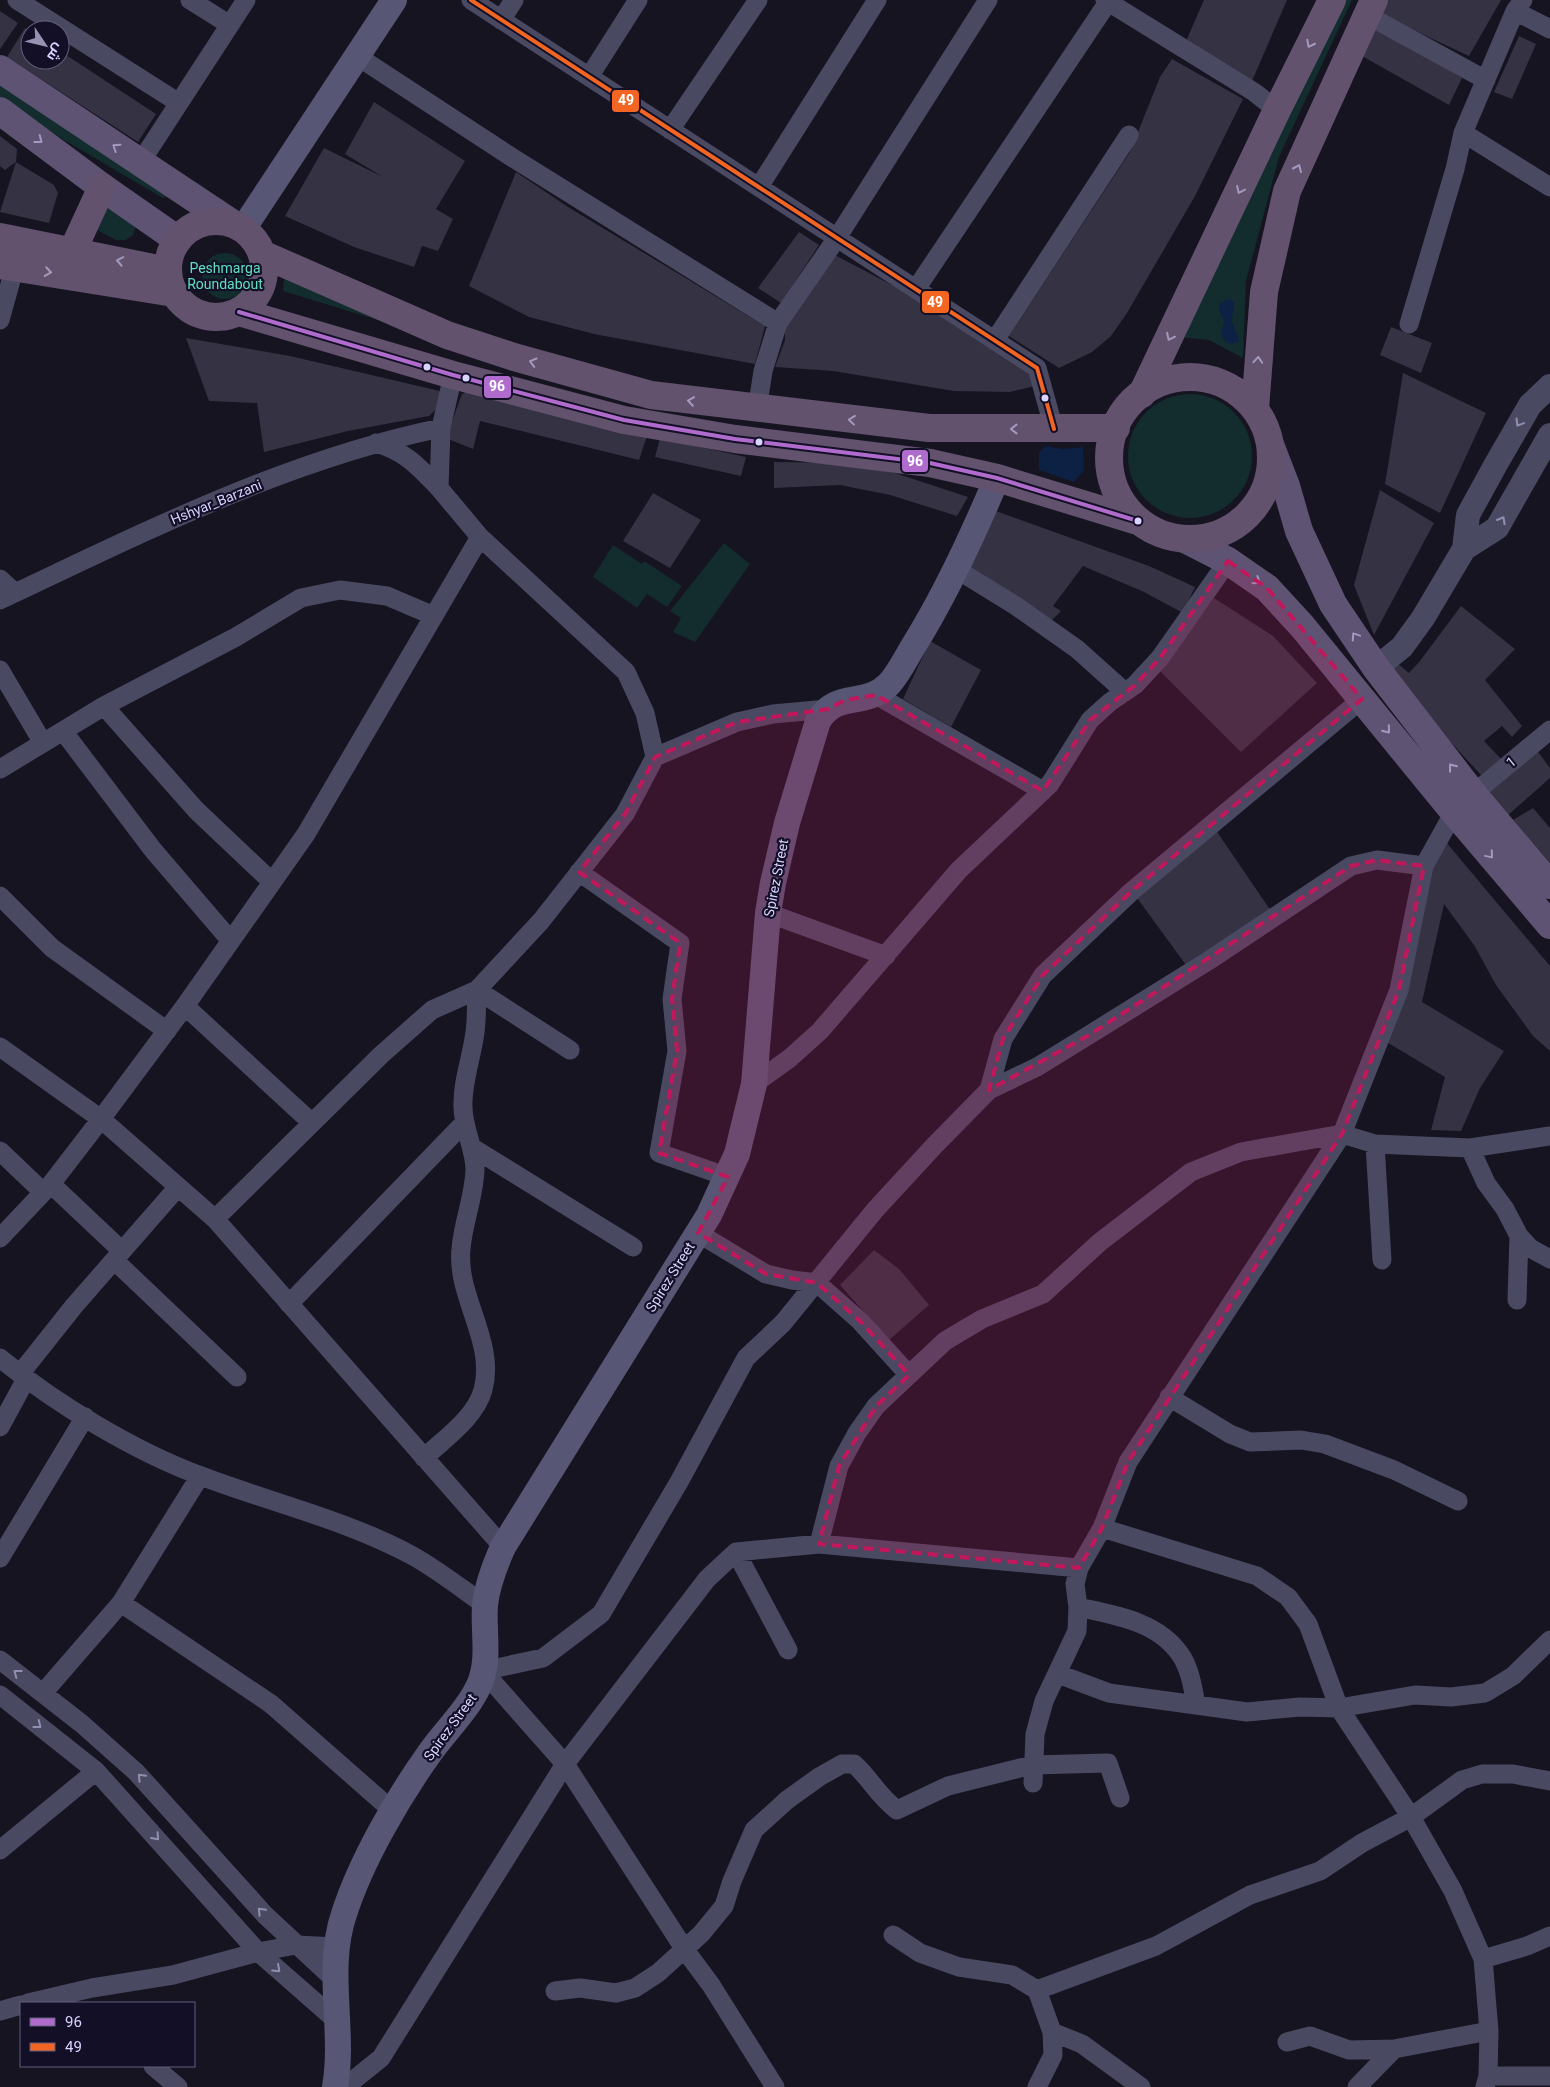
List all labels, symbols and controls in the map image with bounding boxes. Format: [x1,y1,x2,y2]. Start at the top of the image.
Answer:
north arrow [20,20,70,70]
one-way arrow [1306,38,1316,47]
text: ش [43,40,67,64]
line badge: 49 [611,89,640,113]
text: 49 [618,92,634,108]
one-way arrow [33,134,43,143]
one-way arrow [113,144,122,153]
one-way arrow [1291,164,1302,173]
one-way arrow [1235,185,1246,194]
one-way arrow [116,256,125,267]
park label: Peshmarga Roundabout [187,260,263,292]
one-way arrow [44,266,53,276]
line badge: 49 [921,290,950,314]
text: 49 [927,294,943,310]
one-way arrow [1166,332,1176,341]
one-way arrow [1253,356,1264,364]
one-way arrow [530,358,538,368]
unlabelled marker [422,362,432,372]
unlabelled marker [461,373,471,383]
line badge: 96 [483,375,512,399]
text: 96 [489,378,505,394]
unlabelled marker [1040,393,1050,403]
one-way arrow [687,396,695,407]
one-way arrow [848,415,856,426]
one-way arrow [1516,418,1526,427]
one-way arrow [1010,423,1018,434]
unlabelled marker [754,437,764,447]
line badge: 96 [901,449,929,473]
text: 96 [907,453,923,469]
street label: Hshyar_Barzani [168,476,264,528]
unlabelled marker [1133,516,1143,526]
one-way arrow [1495,516,1505,525]
one-way arrow [1251,576,1260,584]
one-way arrow [1352,633,1361,642]
one-way arrow [1381,724,1390,733]
street label: 1 [1503,753,1519,771]
one-way arrow [1449,763,1458,773]
street label: Spirez Street [761,837,791,918]
one-way arrow [1485,849,1494,858]
street label: Spirez Street [642,1239,698,1315]
one-way arrow [13,1670,23,1679]
street label: Spirez Street [420,1690,480,1764]
one-way arrow [33,1719,42,1728]
one-way arrow [138,1774,147,1783]
one-way arrow [150,1831,159,1840]
one-way arrow [258,1907,267,1916]
one-way arrow [272,1963,281,1972]
legend [20,2002,195,2067]
text: 96 [65,2013,82,2031]
text: 49 [65,2038,82,2056]

